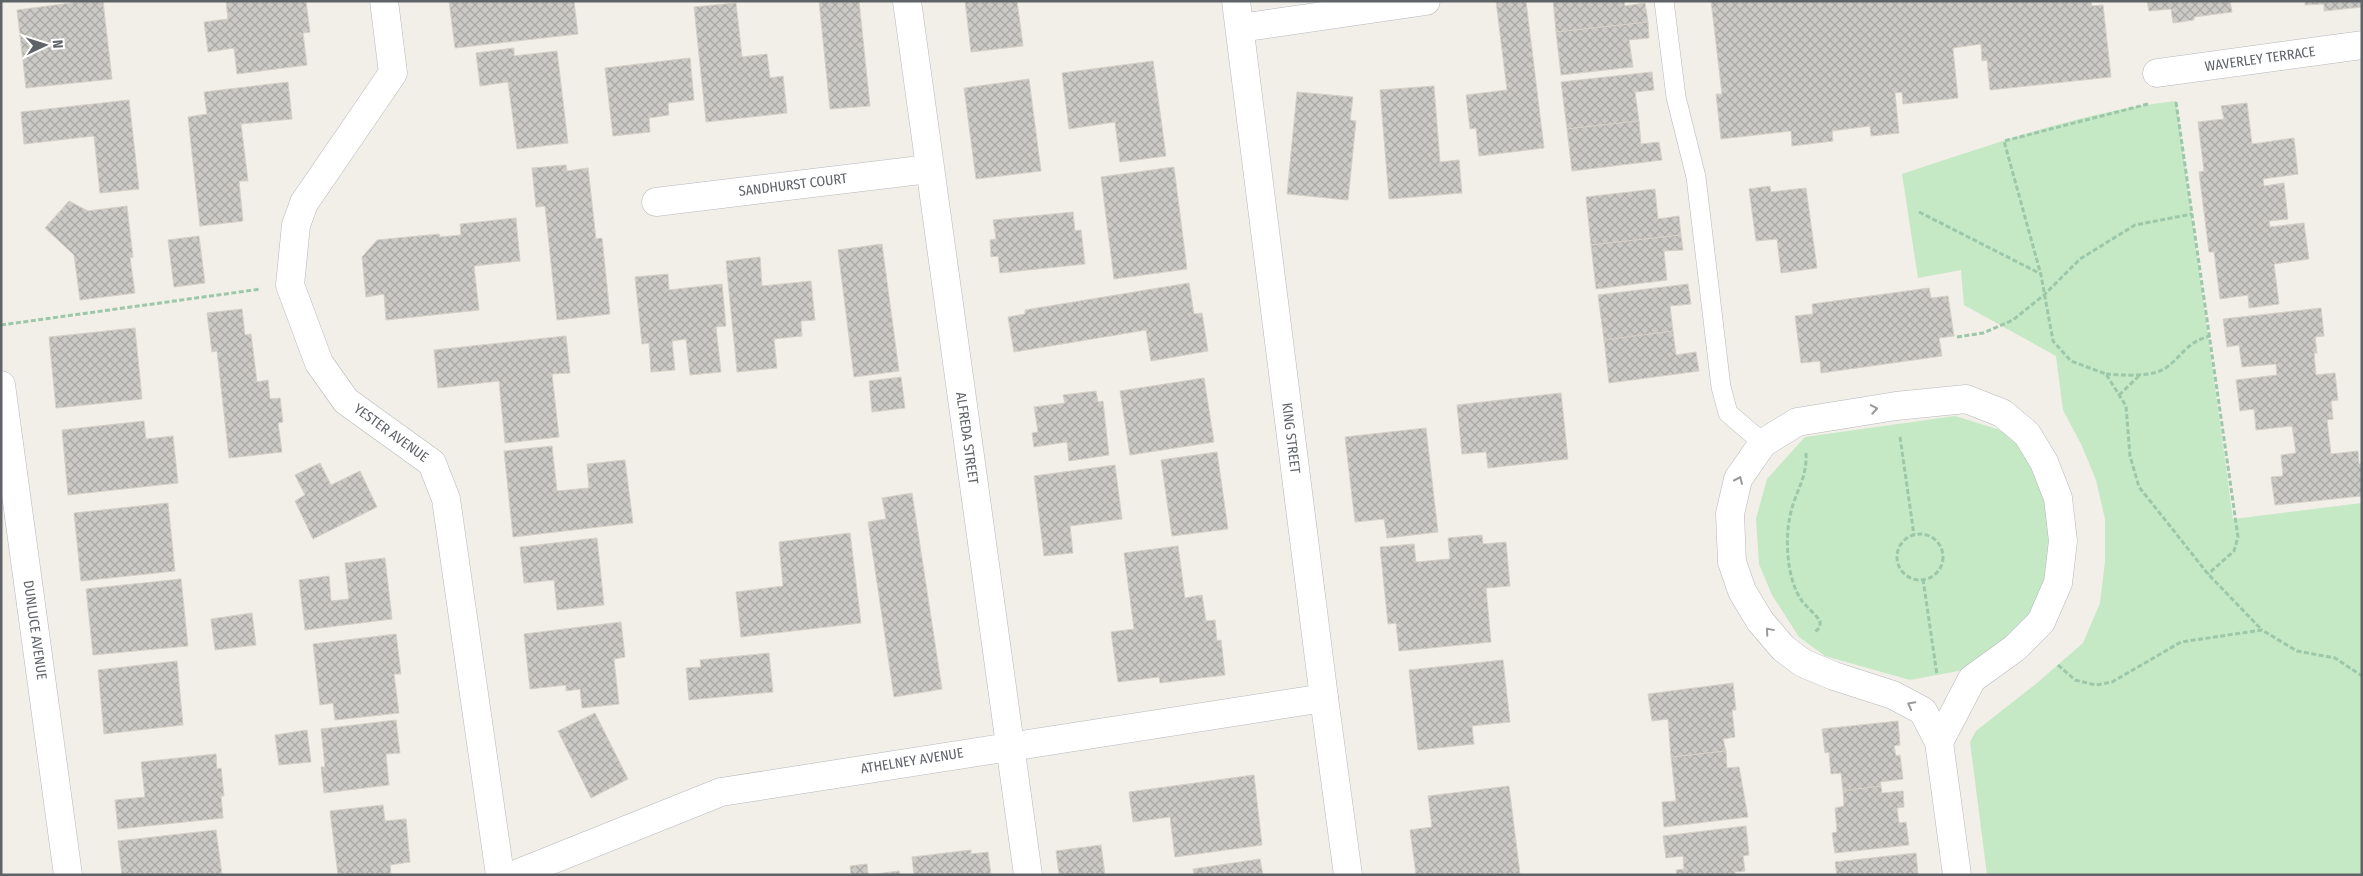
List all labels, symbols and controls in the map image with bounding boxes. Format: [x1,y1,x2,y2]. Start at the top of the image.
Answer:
north arrow [20,20,70,70]
text: N [49,39,66,49]
street label: WAVERLEY TERRACE [2204,43,2317,75]
street label: SANDHURST COURT [738,170,849,200]
street label: ALFREDA STREET [952,391,982,486]
street label: YESTER AVENUE [350,400,432,466]
street label: KING STREET [1278,402,1304,475]
one-way arrow [1870,405,1879,415]
one-way arrow [1733,477,1743,486]
street label: DUNLUCE AVENUE [20,579,50,681]
one-way arrow [1766,628,1775,637]
one-way arrow [1907,701,1916,711]
street label: ATHELNEY AVENUE [859,744,965,778]

